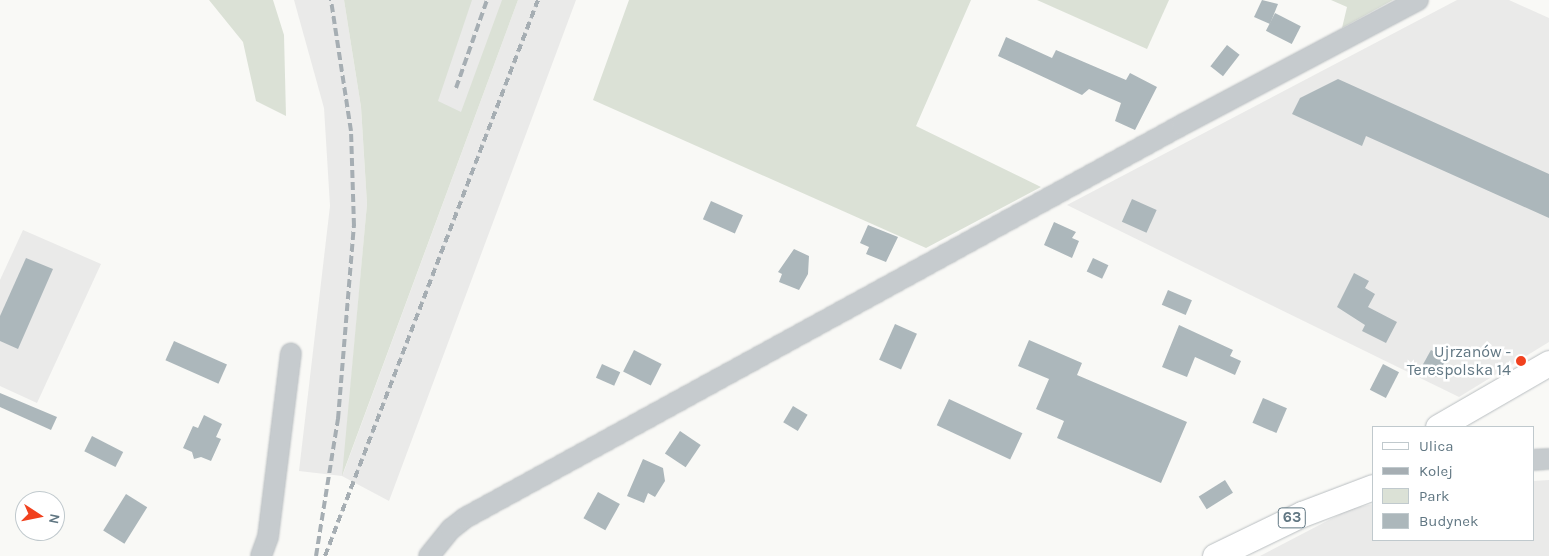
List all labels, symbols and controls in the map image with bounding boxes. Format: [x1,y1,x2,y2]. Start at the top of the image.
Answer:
place label: Ujrzanów - Terespolska 14 [1407,342,1511,380]
marker: Ujrzanów - Terespolska 14 [1515,355,1527,367]
legend [1372,426,1534,541]
text: Ulica [1419,437,1453,455]
text: Kolej [1419,462,1453,480]
text: Park [1419,487,1449,505]
north arrow [15,491,65,541]
road number: 63 [1277,506,1307,530]
text: N [45,512,64,525]
text: Budynek [1419,512,1478,530]

